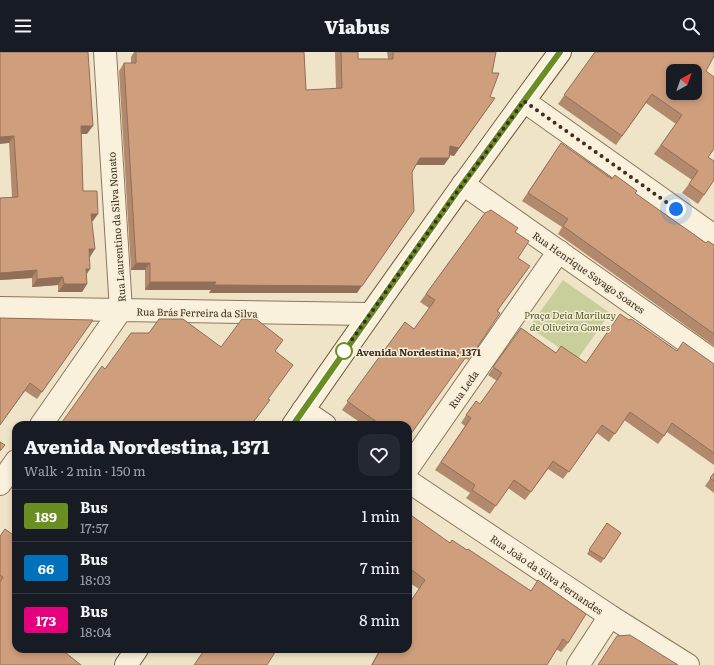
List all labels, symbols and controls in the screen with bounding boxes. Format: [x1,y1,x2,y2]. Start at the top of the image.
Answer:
text: Viabus [324,13,390,40]
icon: menu [12,15,34,37]
icon: search [680,15,702,37]
north arrow [666,64,702,100]
map controls [666,64,702,100]
street label: Rua Laurentino da Silva Nonato [103,151,129,303]
your location [666,199,686,219]
street label: Rua Henrique Sayago Soares [530,227,649,317]
street label: Rua Brás Ferreira da Silva [136,303,258,321]
park label: Praça Deia Mariluzy de Oliveira Gomes [524,307,616,334]
marker: Avenida Nordestina, 1371 [335,342,353,360]
place label: Avenida Nordestina, 1371 [356,344,481,359]
street label: Rua Leda [444,366,482,411]
text: Avenida Nordestina, 1371 [24,432,269,460]
button: heart [358,434,400,476]
text: Walk · 2 min · 150 m [24,461,146,480]
text: Bus [80,495,108,518]
text: 1 min [361,504,400,527]
text: 189 [35,506,57,526]
text: 17:57 [80,518,109,537]
street label: Rua João da Silva Fernandes [488,530,607,618]
text: Bus [80,547,108,570]
text: 7 min [360,556,400,579]
text: 66 [38,558,54,578]
text: 18:03 [80,570,111,589]
text: Bus [80,599,108,622]
text: 8 min [359,608,400,631]
text: 173 [36,610,56,630]
text: 18:04 [80,622,111,641]

